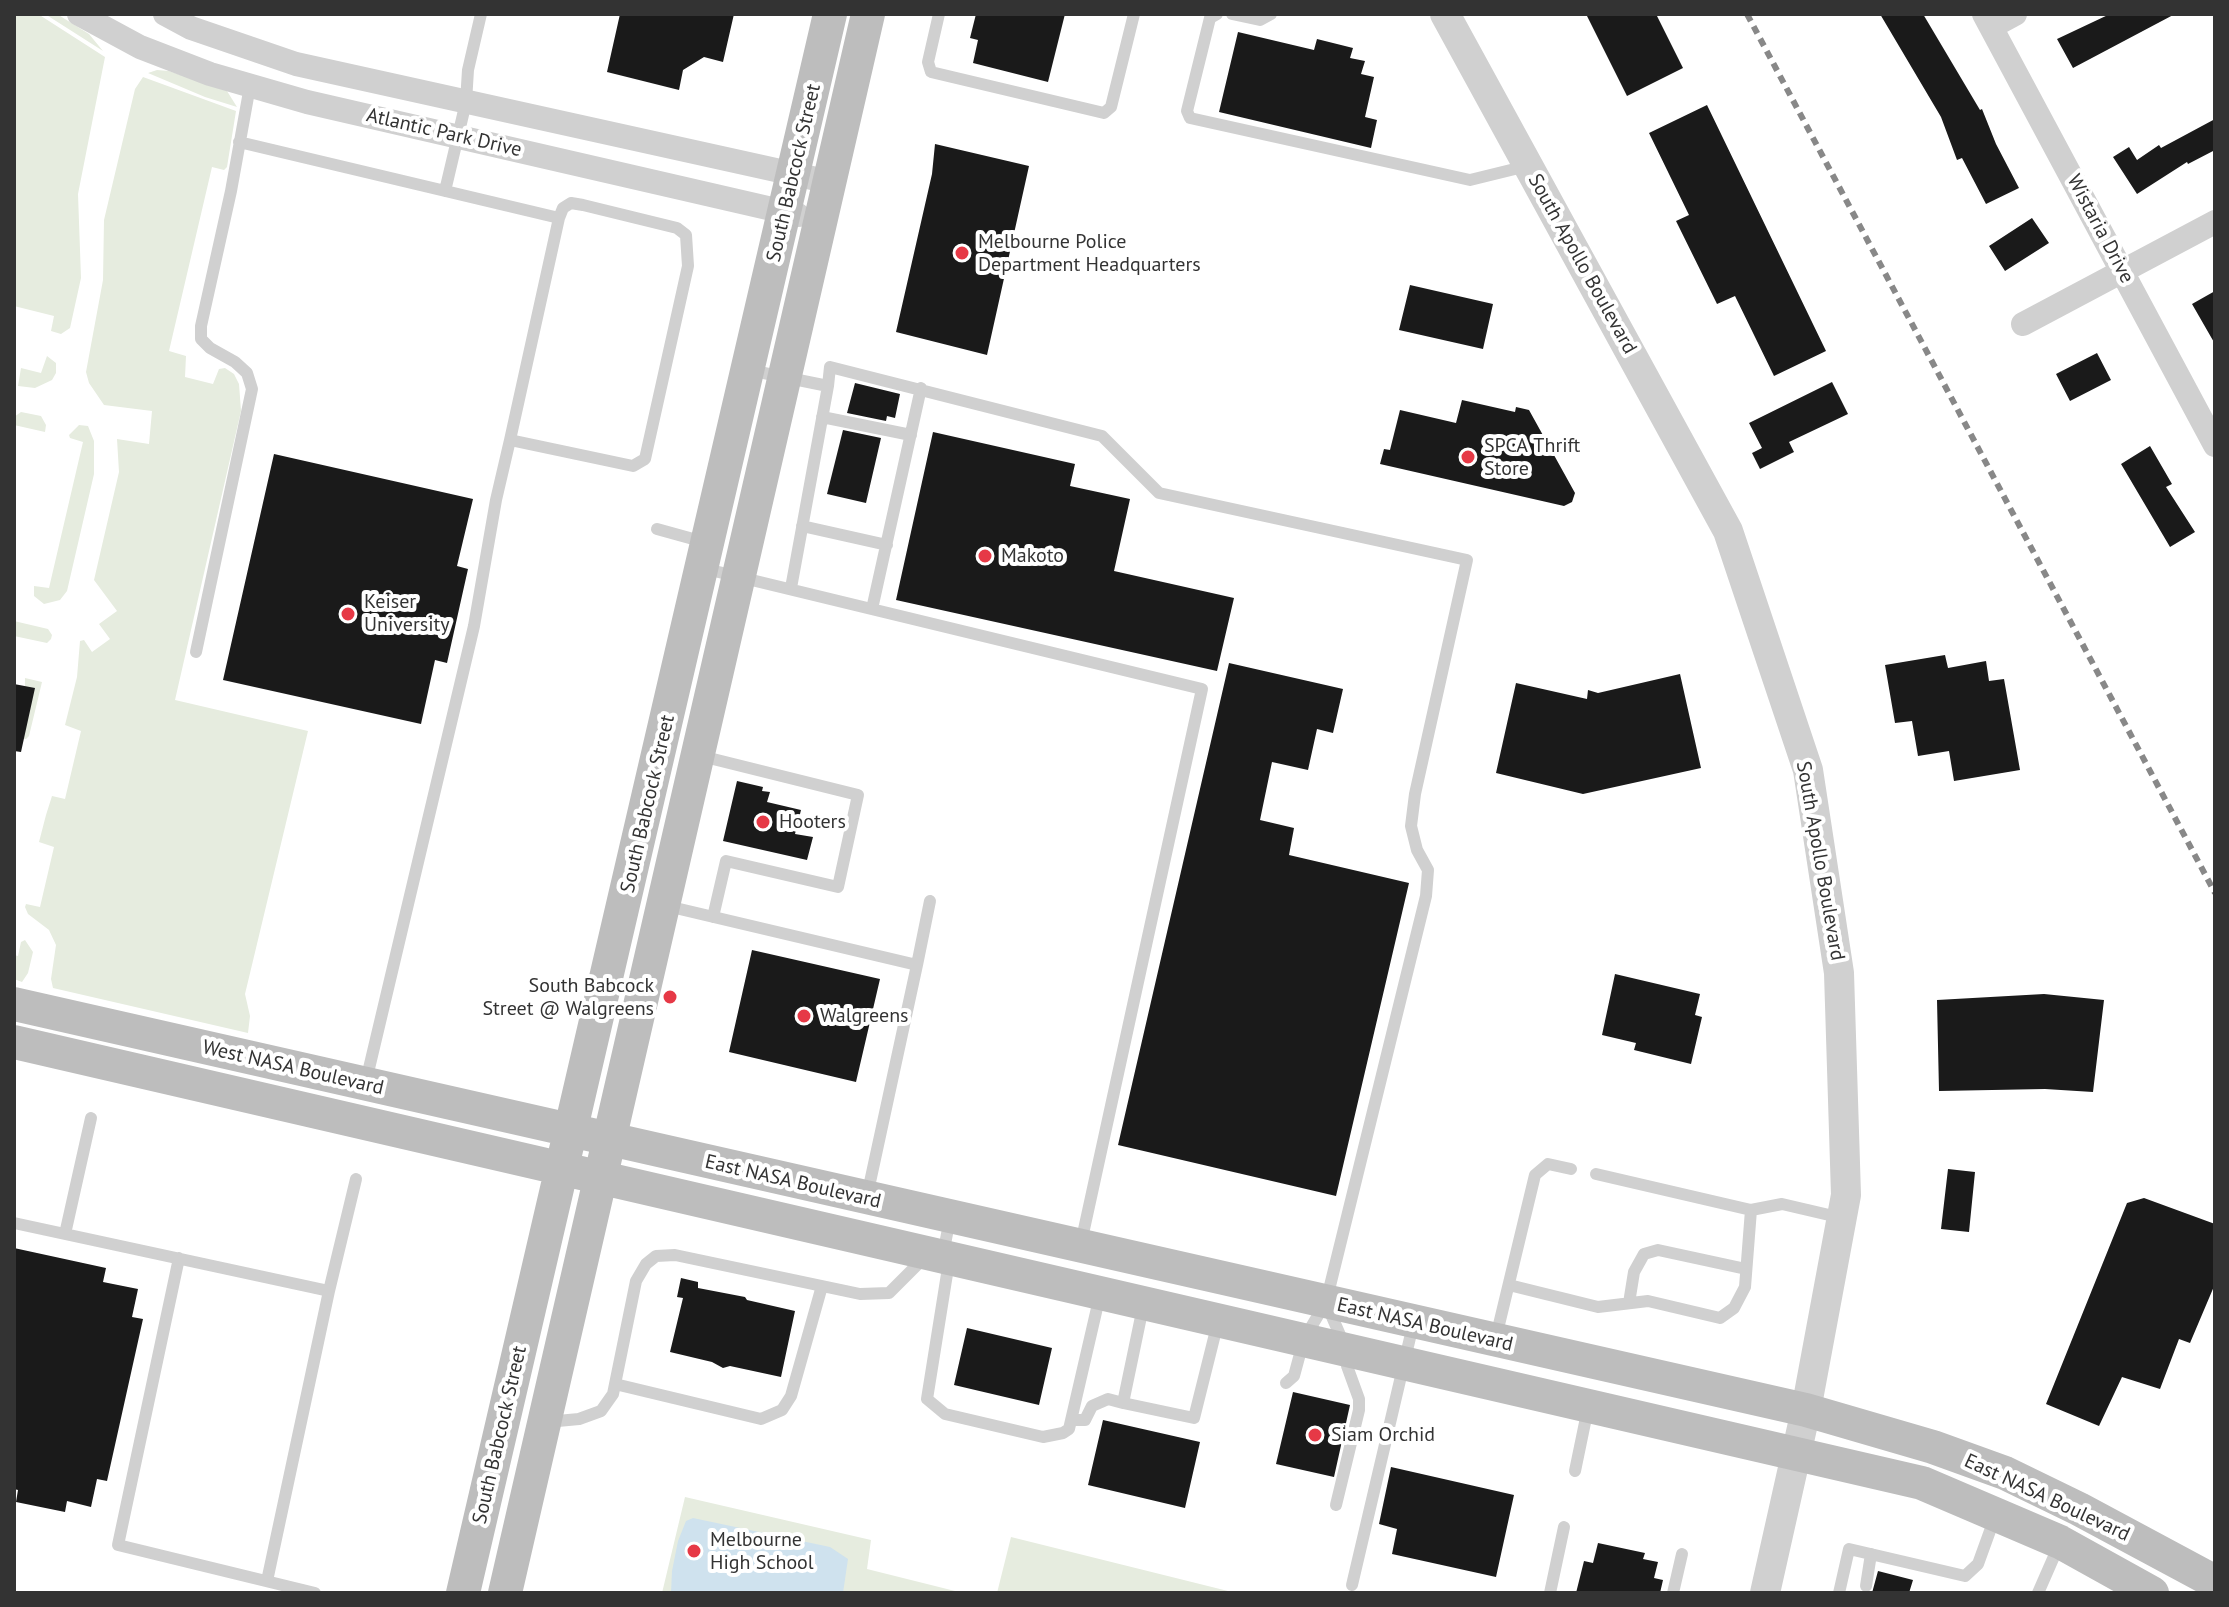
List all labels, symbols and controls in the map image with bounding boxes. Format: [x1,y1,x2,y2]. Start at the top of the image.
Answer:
street label: South Babcock Street [762,82,826,264]
street label: Atlantic Park Drive [364,104,524,162]
street label: South Apollo Boulevard [1523,170,1641,358]
street label: Wistaria Drive [2061,171,2139,287]
place label: Melbourne Police Department Headquarters [978,230,1201,277]
marker: Melbourne Police Department Headquarters [953,244,971,262]
place label: SPCA Thrift Store [1484,434,1580,481]
marker: SPCA Thrift Store [1459,448,1477,466]
place label: Makoto [1001,544,1064,568]
marker: Makoto [976,547,994,565]
place label: Keiser University [364,590,450,637]
marker: Keiser University [339,605,357,623]
street label: South Babcock Street [616,713,680,895]
street label: South Apollo Boulevard [1791,759,1849,963]
place label: Hooters [779,810,846,834]
marker: Hooters [754,813,772,831]
place label: South Babcock Street @ Walgreens [482,974,654,1021]
marker: South Babcock Street @ Walgreens [661,988,679,1006]
place label: Walgreens [820,1004,908,1028]
marker: Walgreens [795,1007,813,1025]
street label: West NASA Boulevard [200,1035,386,1101]
street label: East NASA Boulevard [703,1150,883,1214]
street label: East NASA Boulevard [1335,1293,1515,1357]
street label: South Babcock Street [468,1344,532,1526]
place label: Siam Orchid [1331,1423,1435,1447]
marker: Siam Orchid [1306,1426,1324,1444]
street label: East NASA Boulevard [1960,1449,2134,1547]
place label: Melbourne High School [710,1528,814,1575]
marker: Melbourne High School [685,1542,703,1560]

